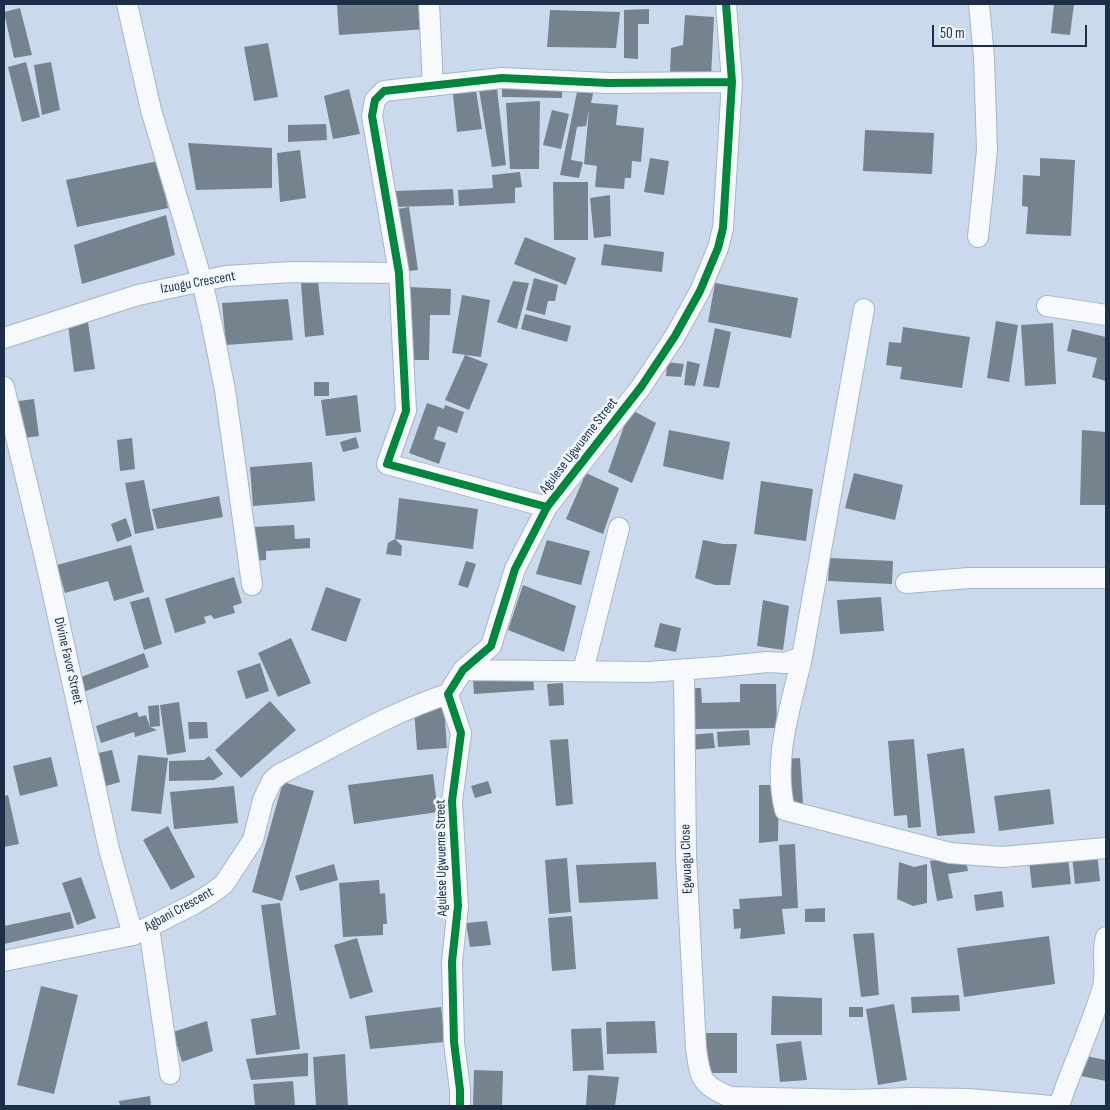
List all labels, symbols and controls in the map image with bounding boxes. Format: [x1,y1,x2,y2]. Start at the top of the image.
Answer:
scale bar [935,15,1090,47]
text: 50 m [940,24,965,43]
street label: Izuogu Crescent [159,268,237,298]
street label: Agulese Ugwueme Street [536,395,622,497]
street label: Divine Favor Street [50,616,86,706]
street label: Agulese Ugwueme Street [433,799,451,917]
street label: Egwuagu Close [677,824,697,894]
street label: Agbani Crescent [141,884,217,936]

